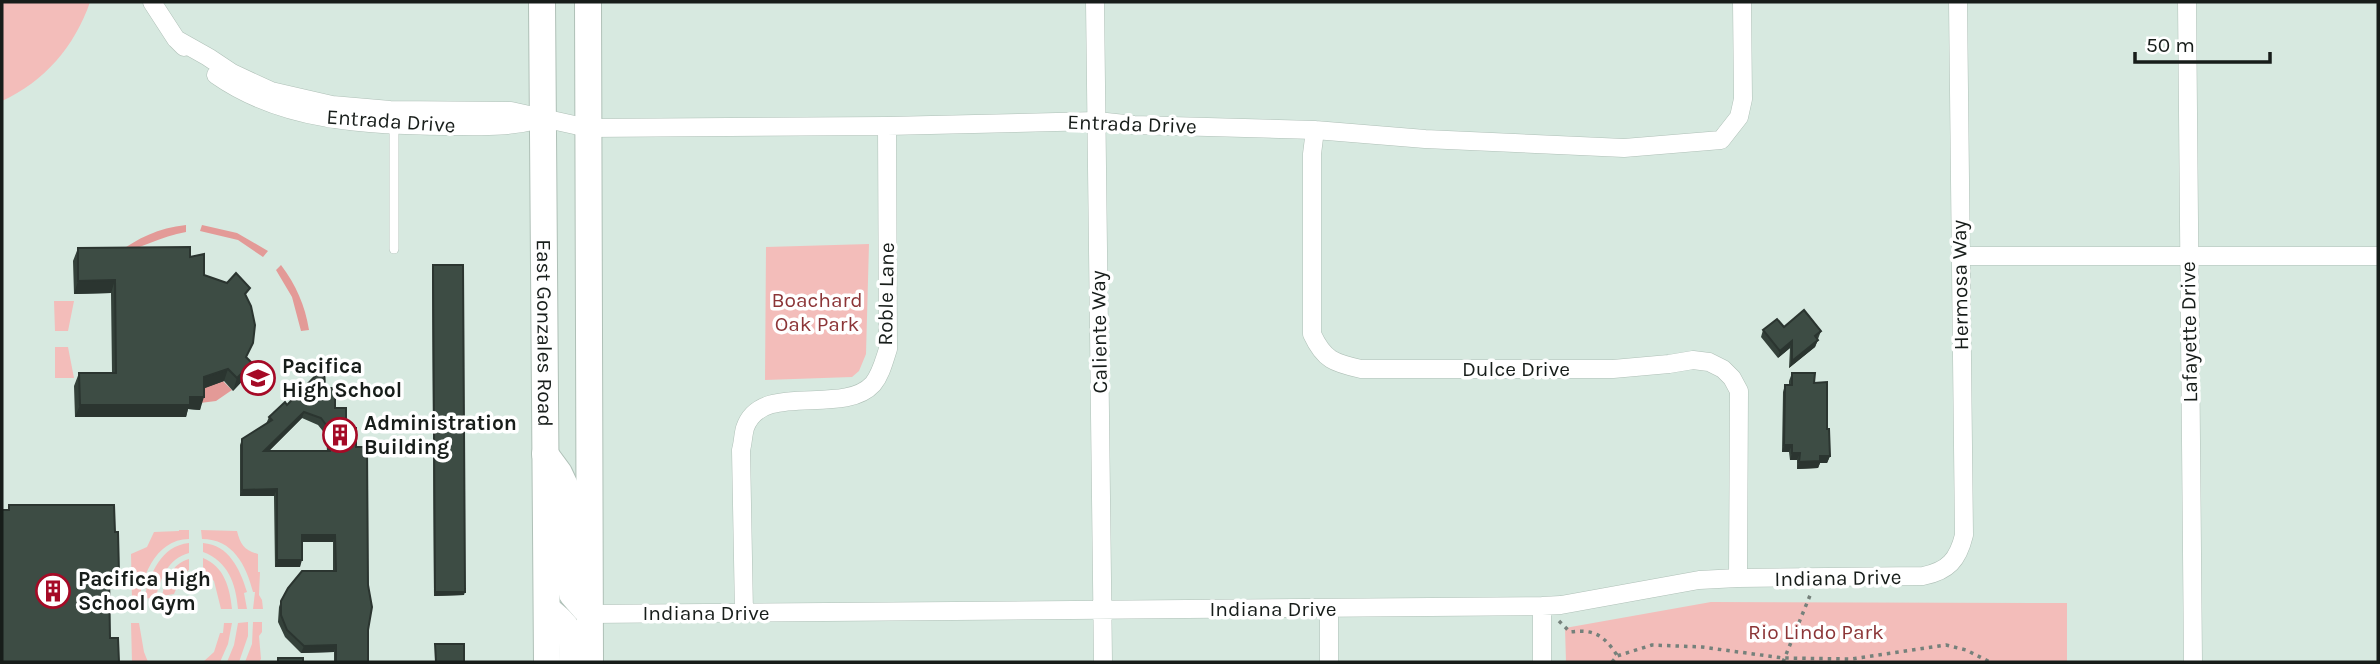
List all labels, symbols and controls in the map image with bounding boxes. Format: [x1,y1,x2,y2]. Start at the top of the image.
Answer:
scale bar [2135,21,2270,65]
text: 50 m [2146,33,2195,57]
street label: Entrada Drive [326,105,456,137]
street label: Entrada Drive [1067,110,1197,138]
street label: Hermosa Way [1947,219,1973,350]
street label: East Gonzales Road [532,239,557,427]
street label: Roble Lane [873,242,899,346]
street label: Lafayette Drive [2176,261,2202,403]
street label: Caliente Way [1086,270,1112,394]
park label: Boachard Oak Park [771,288,863,336]
place label: Pacifica High School [282,354,402,402]
street label: Dulce Drive [1462,357,1570,381]
school or university icon: Pacifica High School [239,359,277,397]
place label: Administration Building [364,411,517,459]
building icon: Administration Building [321,416,359,454]
street label: Indiana Drive [1774,565,1902,591]
place label: Pacifica High School Gym [78,567,211,615]
building icon: Pacifica High School Gym [34,572,72,610]
street label: Indiana Drive [1209,597,1337,621]
street label: Indiana Drive [642,601,770,625]
park label: Rio Lindo Park [1748,620,1884,644]

